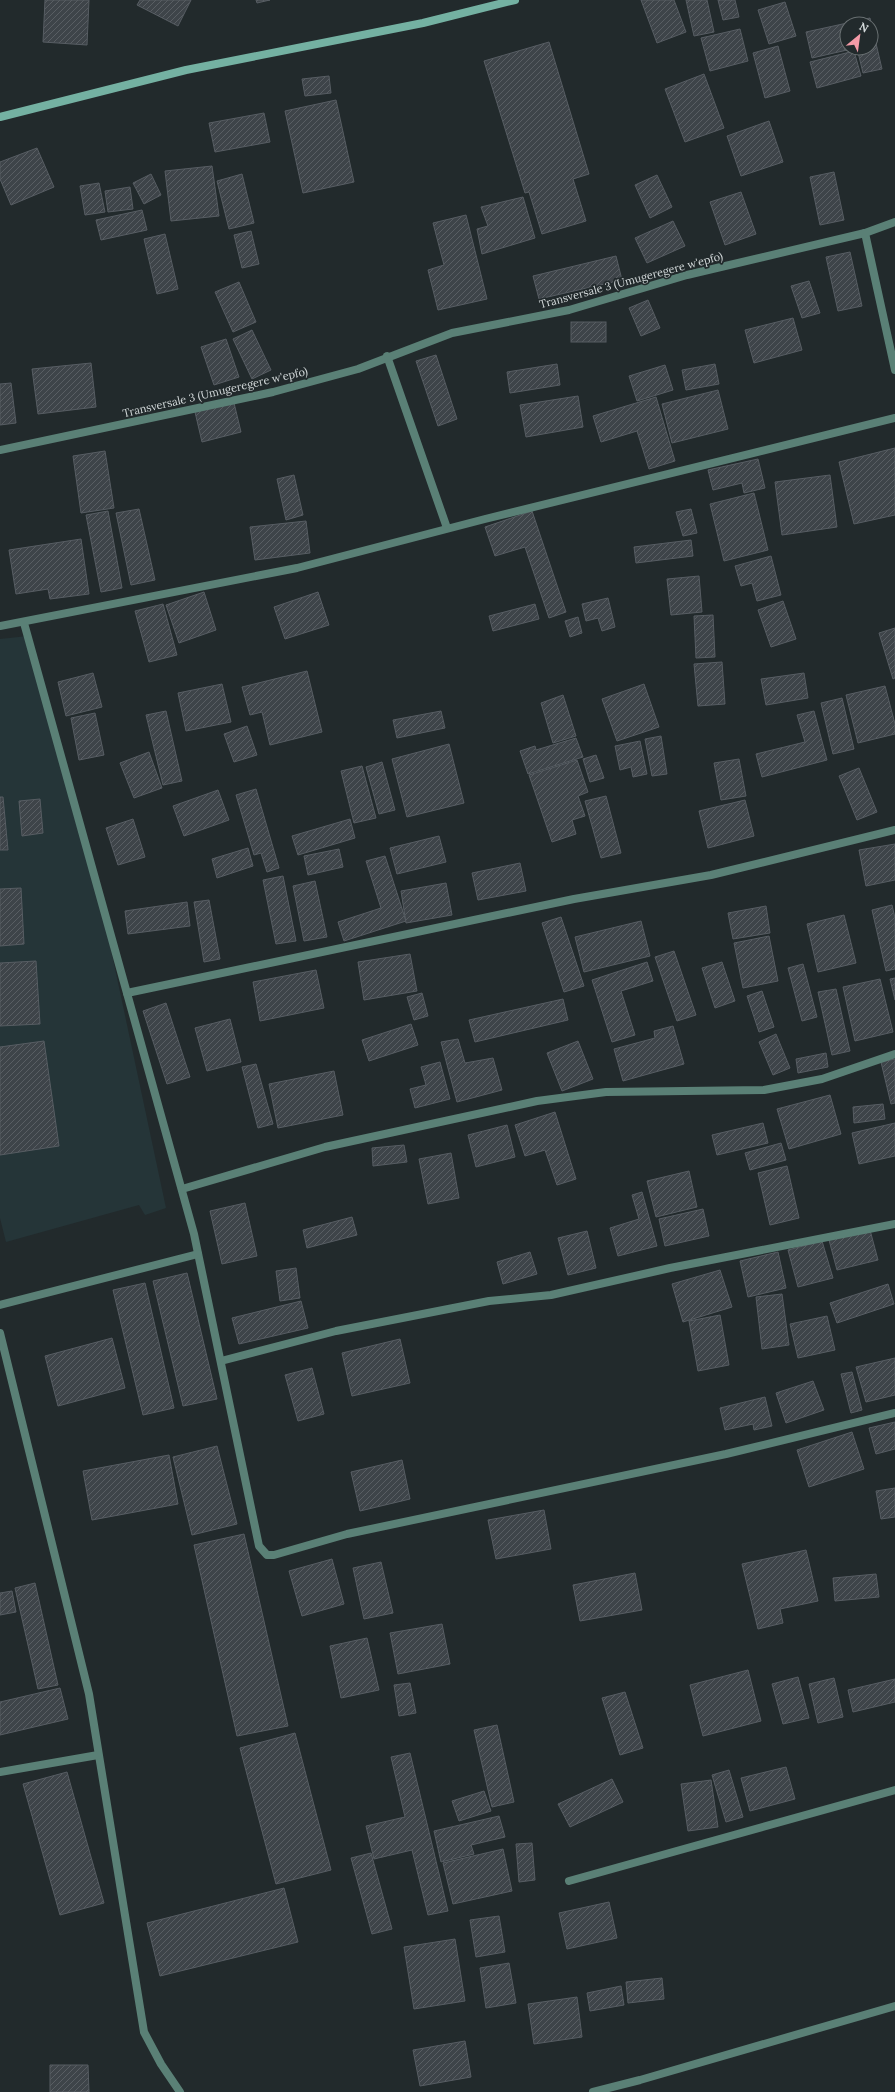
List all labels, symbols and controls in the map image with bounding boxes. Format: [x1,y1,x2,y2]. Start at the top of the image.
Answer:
north arrow [839,16,879,56]
text: N [857,19,871,36]
street label: Transversale 3 (Umugeregere w'epfo) [538,249,725,312]
street label: Transversale 3 (Umugeregere w'epfo) [121,364,309,421]

